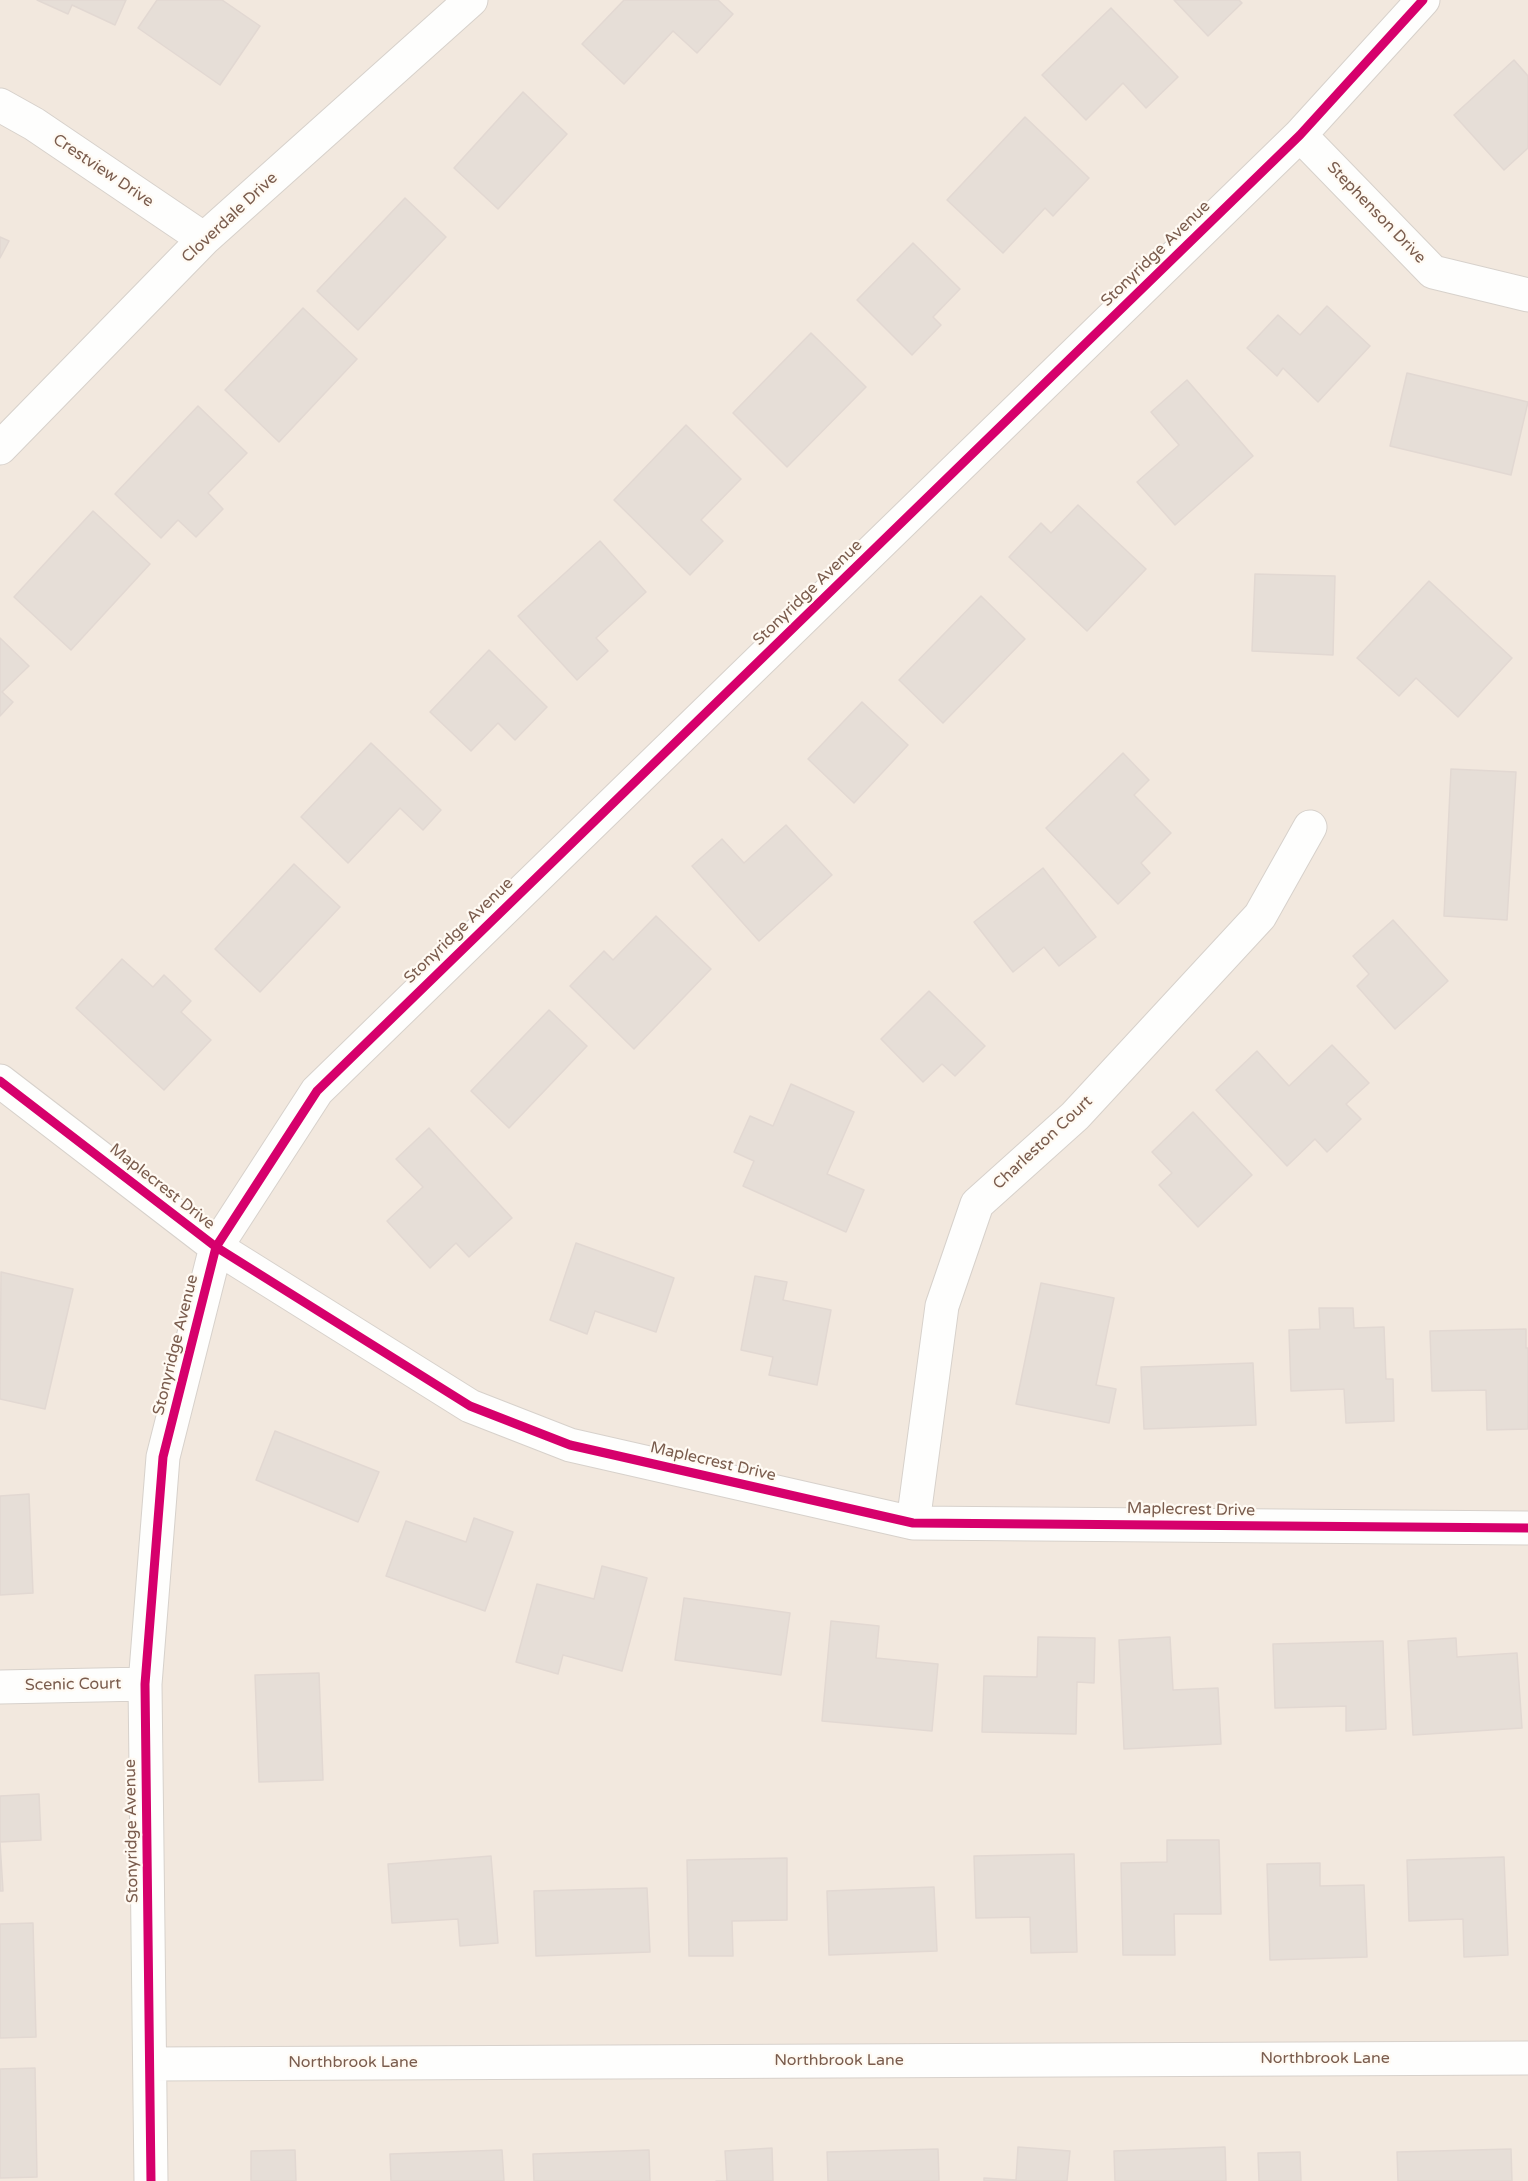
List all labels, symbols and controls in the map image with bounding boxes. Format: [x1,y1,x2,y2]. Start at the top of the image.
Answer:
street label: Crestview Drive [49,130,157,212]
street label: Stephenson Drive [1323,158,1429,268]
street label: Cloverdale Drive [178,169,282,267]
street label: Stonyridge Avenue [1097,197,1215,311]
street label: Stonyridge Avenue [749,536,867,650]
street label: Stonyridge Avenue [400,874,518,988]
street label: Charleston Court [989,1092,1097,1194]
street label: Maplecrest Drive [106,1140,218,1234]
street label: Stonyridge Avenue [149,1273,203,1417]
street label: Maplecrest Drive [648,1438,778,1486]
street label: Maplecrest Drive [1127,1499,1255,1521]
street label: Scenic Court [25,1675,121,1695]
street label: Stonyridge Avenue [121,1759,143,1903]
street label: Northbrook Lane [1260,2049,1390,2069]
street label: Northbrook Lane [774,2051,904,2071]
street label: Northbrook Lane [288,2053,418,2073]

